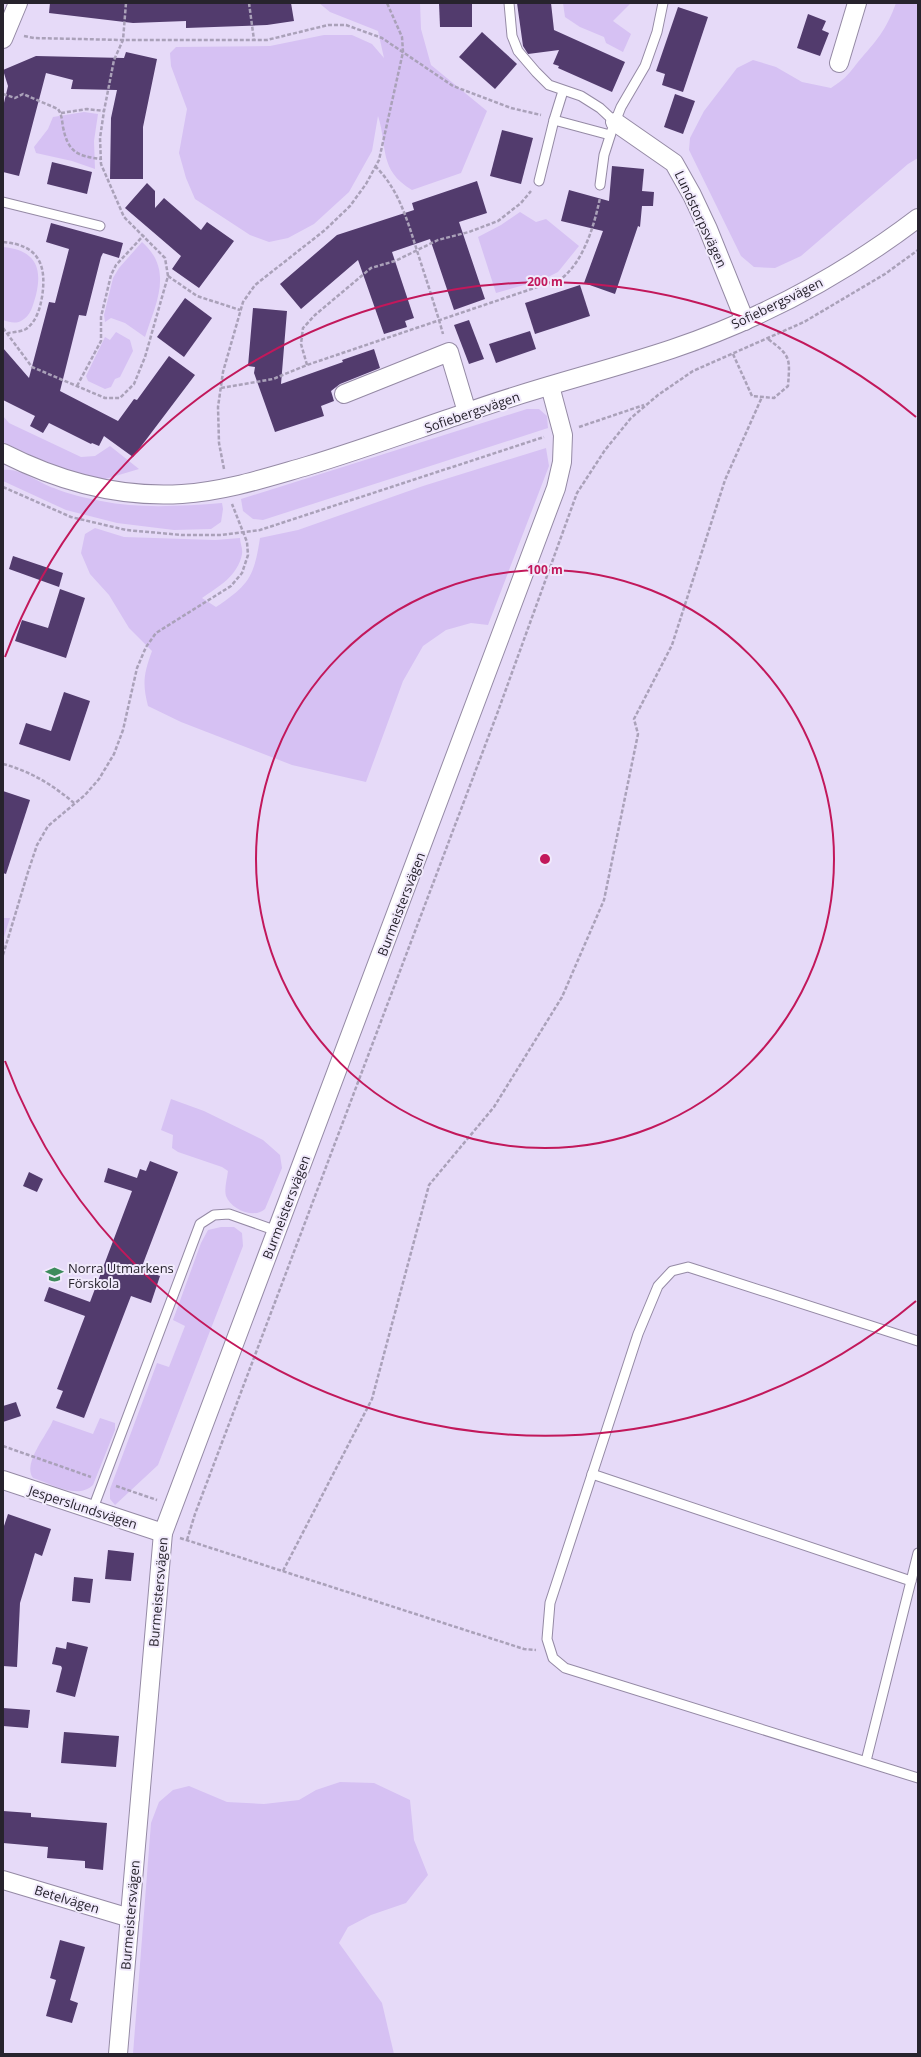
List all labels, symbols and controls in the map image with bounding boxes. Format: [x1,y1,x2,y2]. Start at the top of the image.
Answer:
street label: Lundstorpsvägen [671,168,731,270]
text: 200 m [527,273,563,290]
street label: Sofiebergsvägen [728,273,826,333]
street label: Sofiebergsvägen [422,387,522,437]
text: 100 m [527,561,563,578]
street label: Burmeistersvägen [373,849,429,959]
centre of rings [538,852,552,866]
street label: Burmeistersvägen [258,1152,314,1262]
place label: Norra Utmarkens Förskola [68,1259,174,1292]
school or university icon: Norra Utmarkens Förskola [45,1265,65,1285]
street label: Jesperslundsvägen [24,1480,140,1533]
street label: Burmeistersvägen [144,1536,172,1648]
street label: Burmeistersvägen [116,1859,144,1971]
street label: Betelvägen [32,1881,102,1917]

